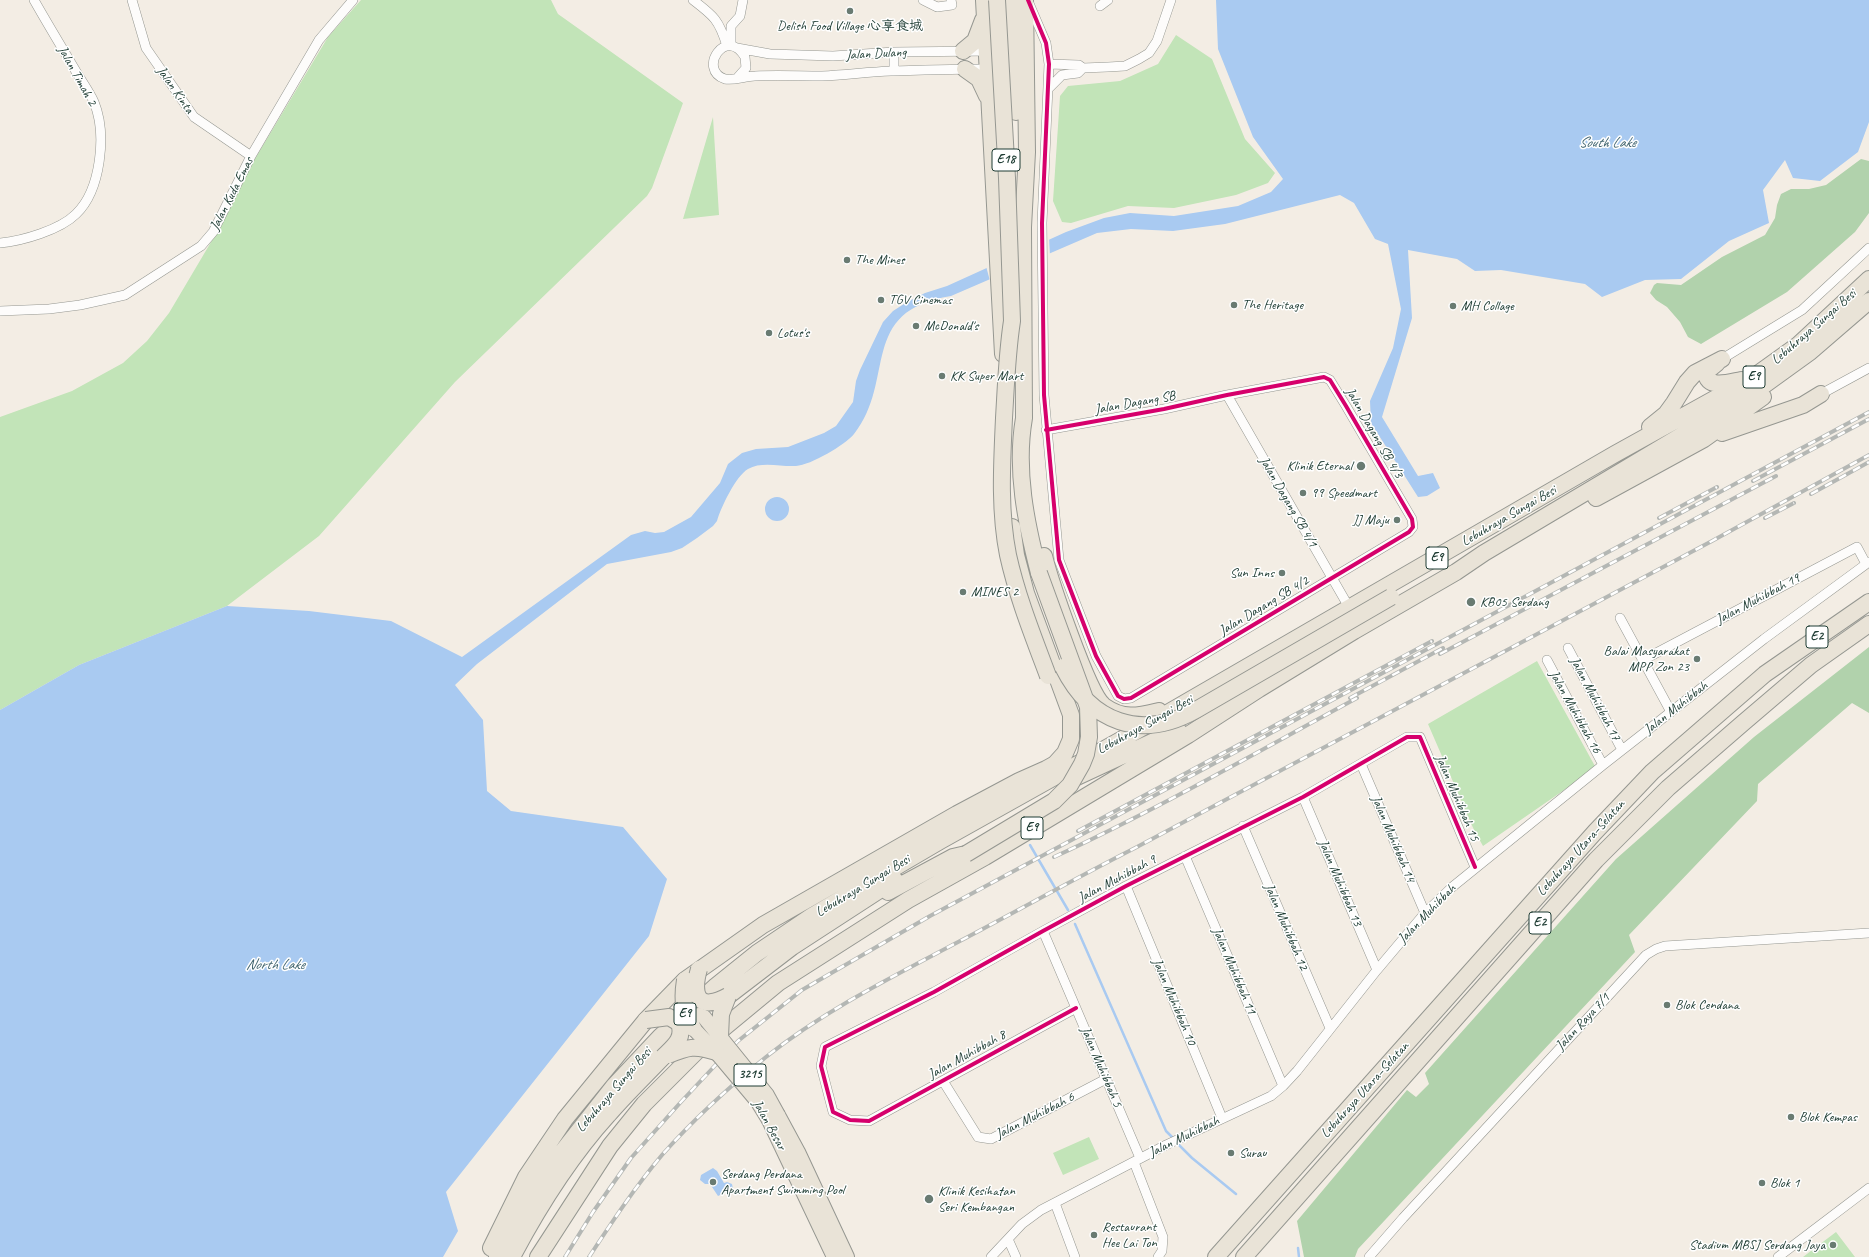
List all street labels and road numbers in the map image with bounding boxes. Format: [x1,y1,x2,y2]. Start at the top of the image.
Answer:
street label: Jalan Timah 2 [54,43,100,109]
street label: Jalan Dulang [845,44,907,64]
street label: Jalan Kinta [153,63,197,117]
road number: E18 [992,149,1020,171]
street label: Jalan Kuda Emas [206,155,258,233]
street label: Lebuhraya Sungai Besi [1768,286,1860,368]
road number: E9 [1743,366,1765,388]
street label: Jalan Dagang SB 4/3 [1341,385,1407,481]
street label: Jalan Dagang SB [1093,388,1177,418]
street label: Jalan Dagang SB 4/1 [1255,454,1321,550]
street label: Lebuhraya Sungai Besi [1459,482,1559,550]
road number: E9 [1426,547,1448,569]
street label: Jalan Muhibbah 19 [1713,570,1803,628]
street label: Jalan Dagang SB 4/2 [1216,573,1312,639]
road number: E2 [1806,626,1828,648]
street label: Jalan Muhibbah 17 [1566,654,1624,744]
street label: Jalan Muhibbah 16 [1545,667,1605,757]
street label: Jalan Muhibbah [1641,678,1711,738]
street label: Lebuhraya Sungai Besi [1094,692,1196,758]
street label: Jalan Muhibbah 15 [1431,752,1483,844]
street label: Jalan Muhibbah 14 [1367,793,1419,885]
street label: Lebuhraya Utara–Selatan [1533,796,1629,900]
road number: E9 [1021,817,1043,839]
street label: Jalan Muhibbah 13 [1314,837,1366,929]
street label: Lebuhraya Sungai Besi [813,851,913,921]
street label: Jalan Muhibbah 9 [1075,851,1159,907]
street label: Jalan Muhibbah 12 [1260,881,1312,973]
street label: Jalan Muhibbah [1394,881,1460,947]
road number: E2 [1529,912,1551,934]
street label: Jalan Muhibbah 11 [1208,925,1260,1017]
street label: Jalan Muhibbah 10 [1148,956,1200,1048]
street label: Jalan Raya 7/1 [1552,990,1614,1054]
road number: E9 [674,1003,696,1025]
street label: Jalan Muhibbah 5 [1076,1024,1126,1110]
street label: Jalan Muhibbah 8 [925,1027,1009,1083]
street label: Lebuhraya Utara–Selatan [1317,1038,1413,1142]
street label: Lebuhraya Sungai Besi [573,1044,655,1136]
road number: 3215 [734,1064,766,1086]
street label: Jalan Muhibbah 6 [993,1089,1077,1143]
street label: Jalan Besar [748,1097,790,1153]
street label: Jalan Muhibbah [1146,1113,1222,1161]

